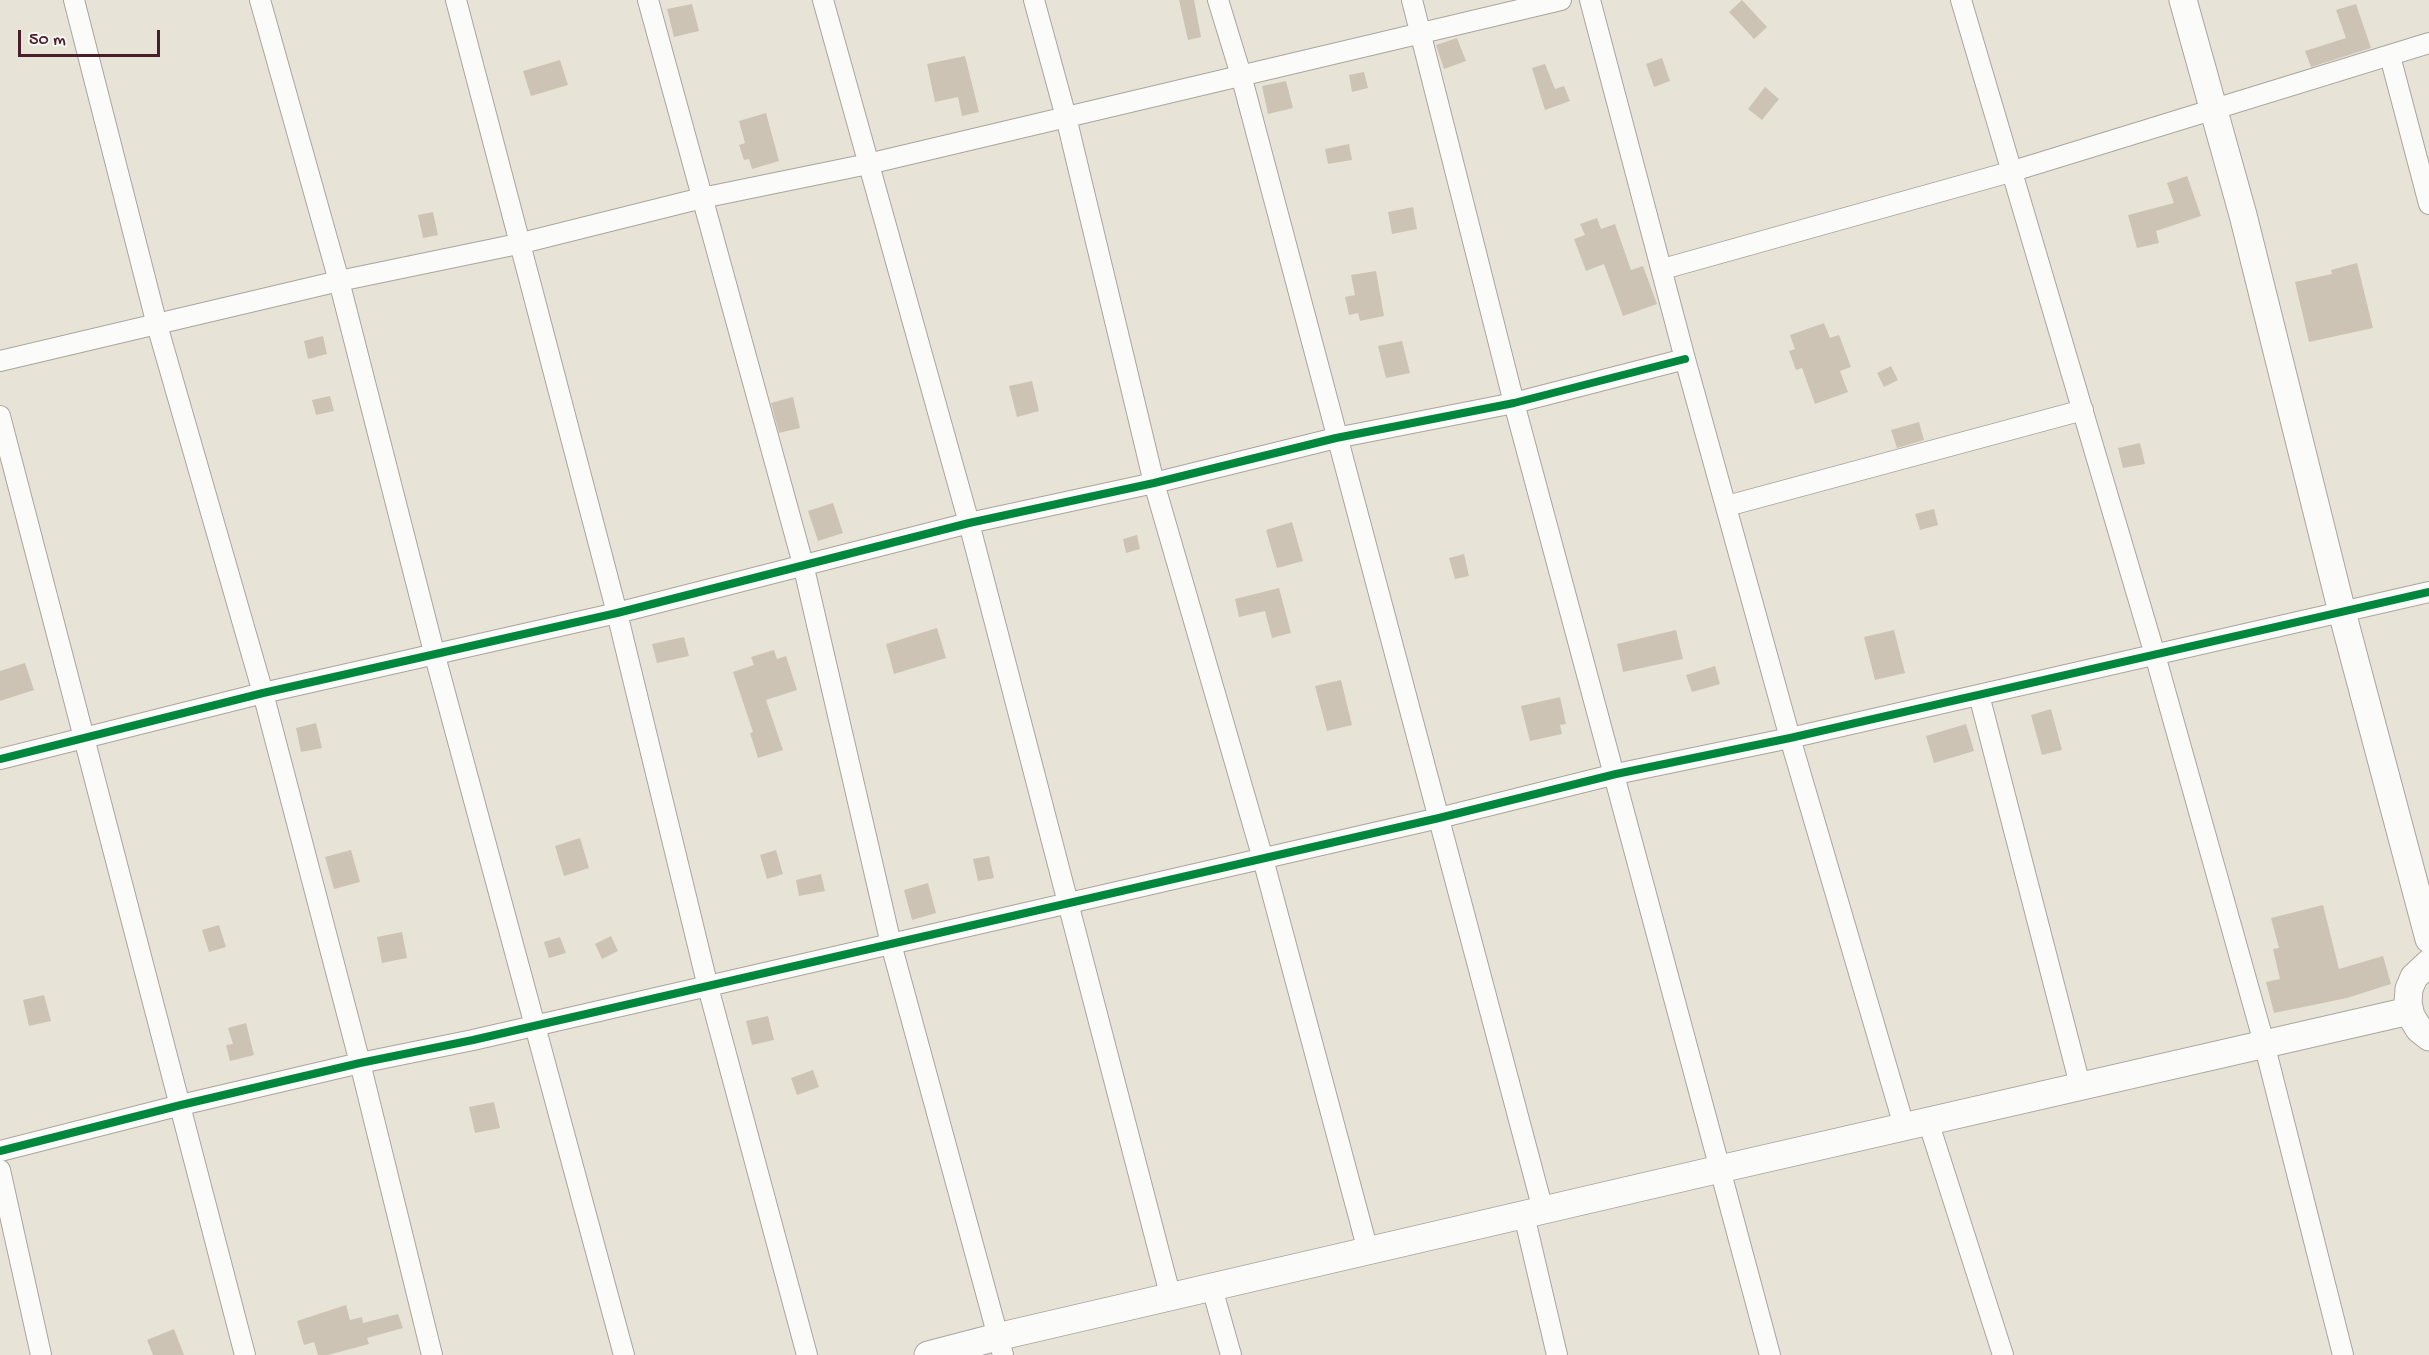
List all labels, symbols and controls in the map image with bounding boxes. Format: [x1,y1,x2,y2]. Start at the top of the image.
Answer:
scale bar [21,18,164,56]
text: 50 m [29,30,66,51]

